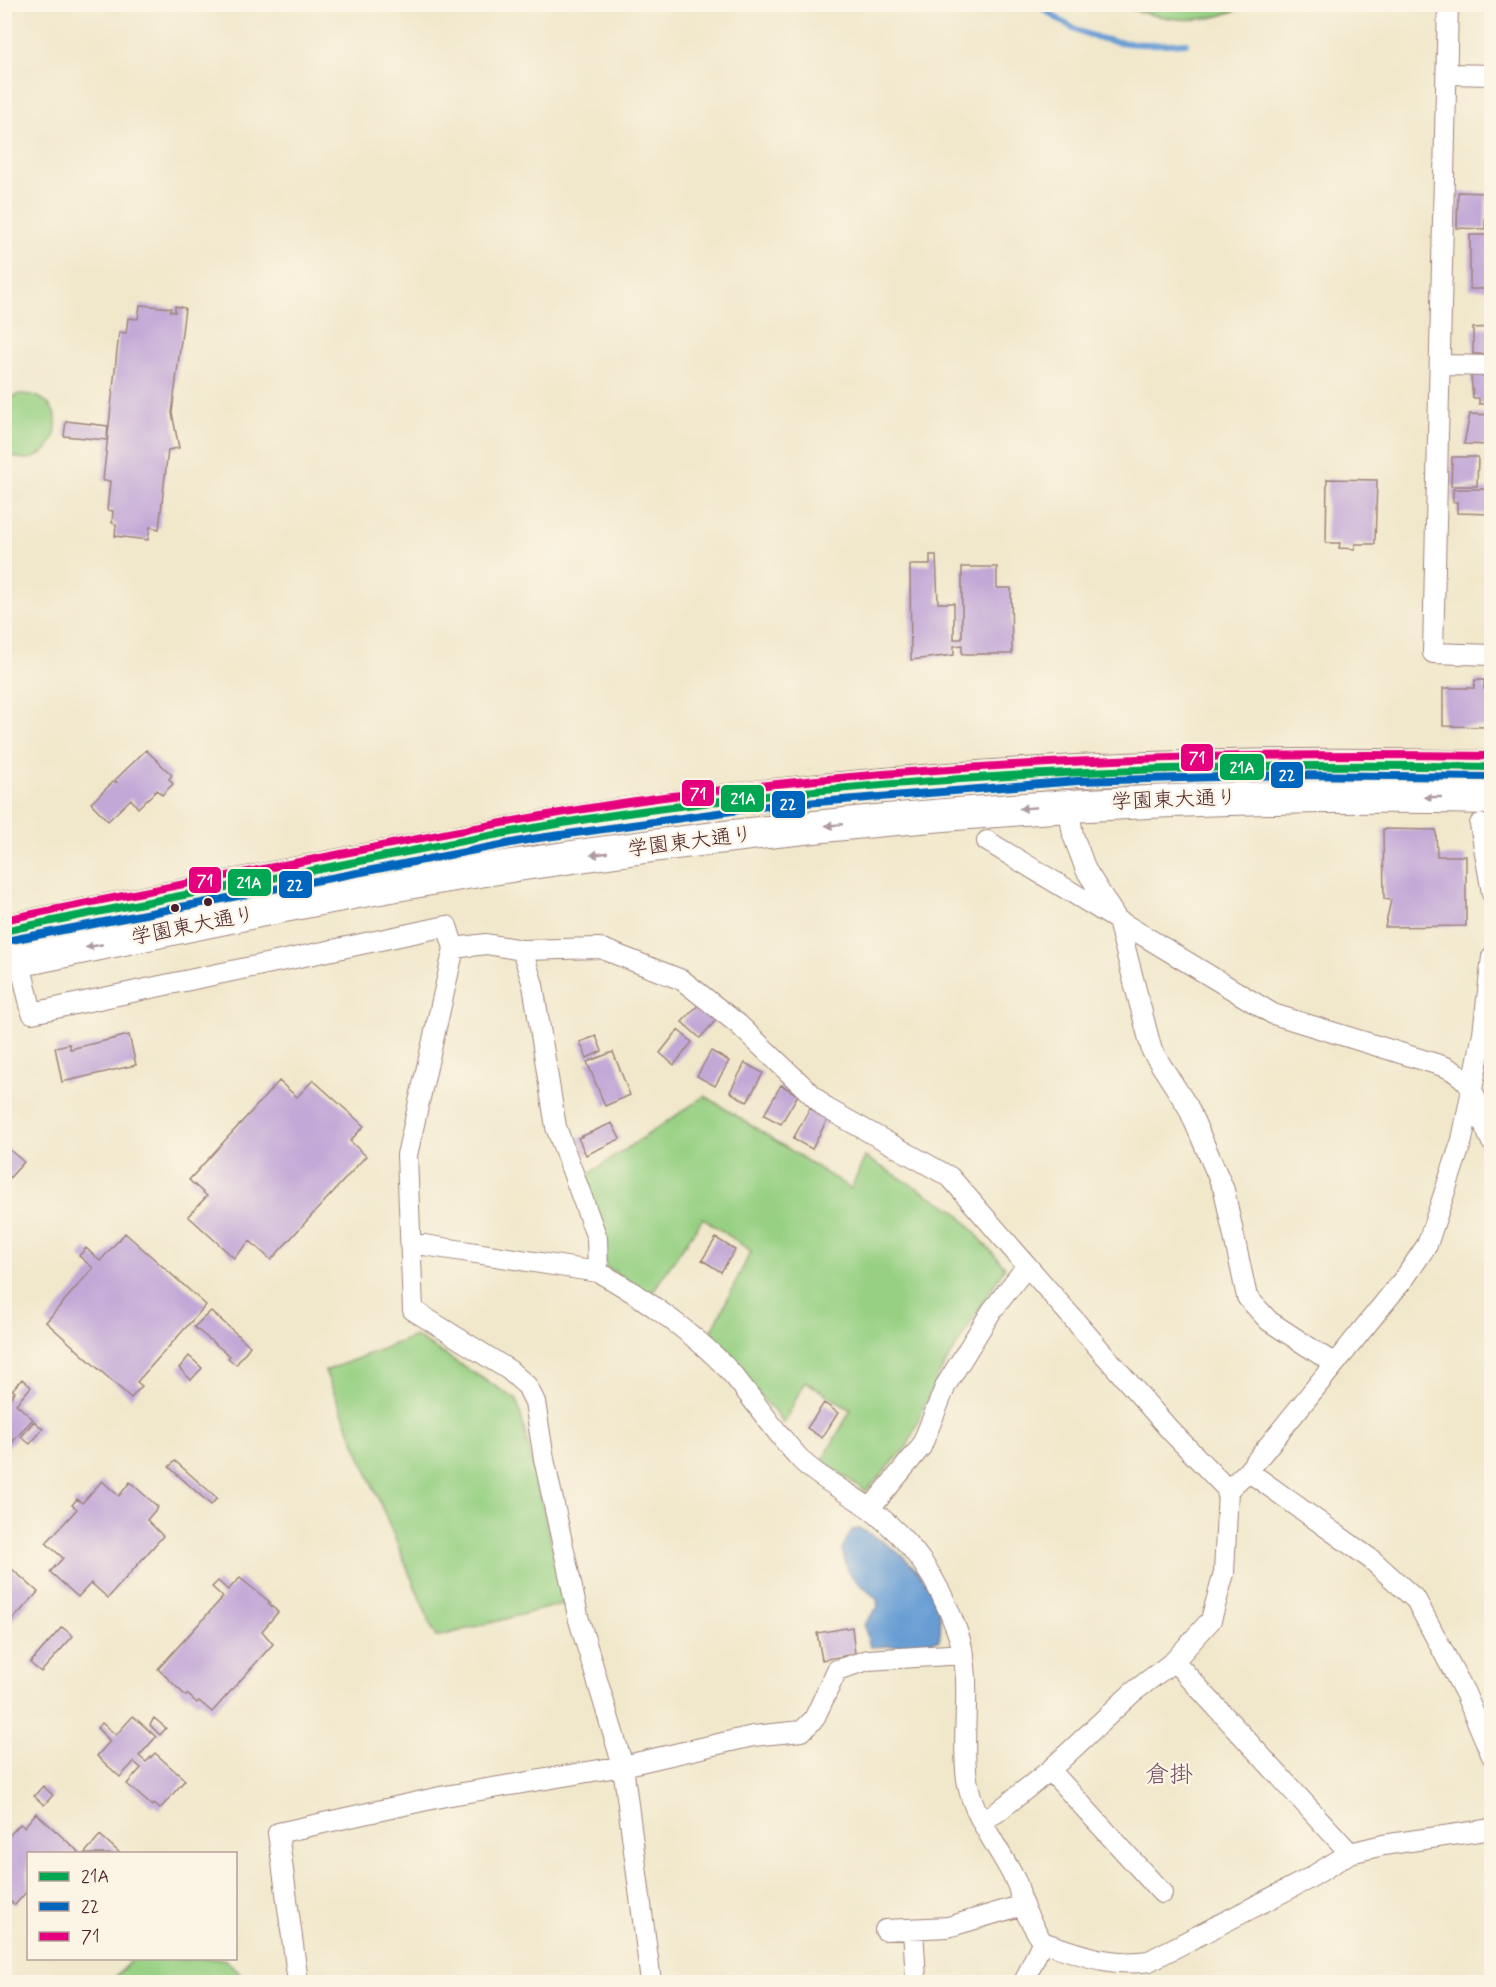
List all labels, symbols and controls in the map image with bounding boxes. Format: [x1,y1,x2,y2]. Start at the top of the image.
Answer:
line badge: 71 [1180,743,1214,772]
text: 71 [1189,748,1205,769]
line badge: 21A [1219,753,1265,781]
text: 21A [1229,758,1255,779]
line badge: 22 [1270,761,1304,789]
text: 22 [1279,766,1295,787]
line badge: 71 [681,779,715,807]
text: 71 [690,784,706,805]
line badge: 21A [720,784,765,813]
street label: 学園東大通り [1111,784,1237,816]
text: 21A [730,789,756,810]
line badge: 22 [771,790,806,819]
one-way arrow [1424,792,1443,802]
text: 22 [780,795,796,816]
one-way arrow [1019,803,1038,813]
street label: 学園東大通り [626,820,754,864]
one-way arrow [825,820,844,830]
one-way arrow [589,849,608,858]
line badge: 71 [188,866,222,894]
line badge: 21A [227,868,272,897]
line badge: 22 [278,870,313,899]
text: 71 [197,871,213,892]
text: 21A [236,873,262,894]
text: 22 [287,876,303,897]
unlabelled marker [202,896,214,908]
street label: 学園東大通り [128,900,258,952]
unlabelled marker [169,902,181,914]
one-way arrow [85,942,104,951]
district label: 倉掛 [1145,1760,1193,1791]
legend [27,1852,237,1960]
text: 21A [81,1865,109,1889]
text: 22 [81,1895,99,1919]
text: 71 [81,1925,100,1949]

